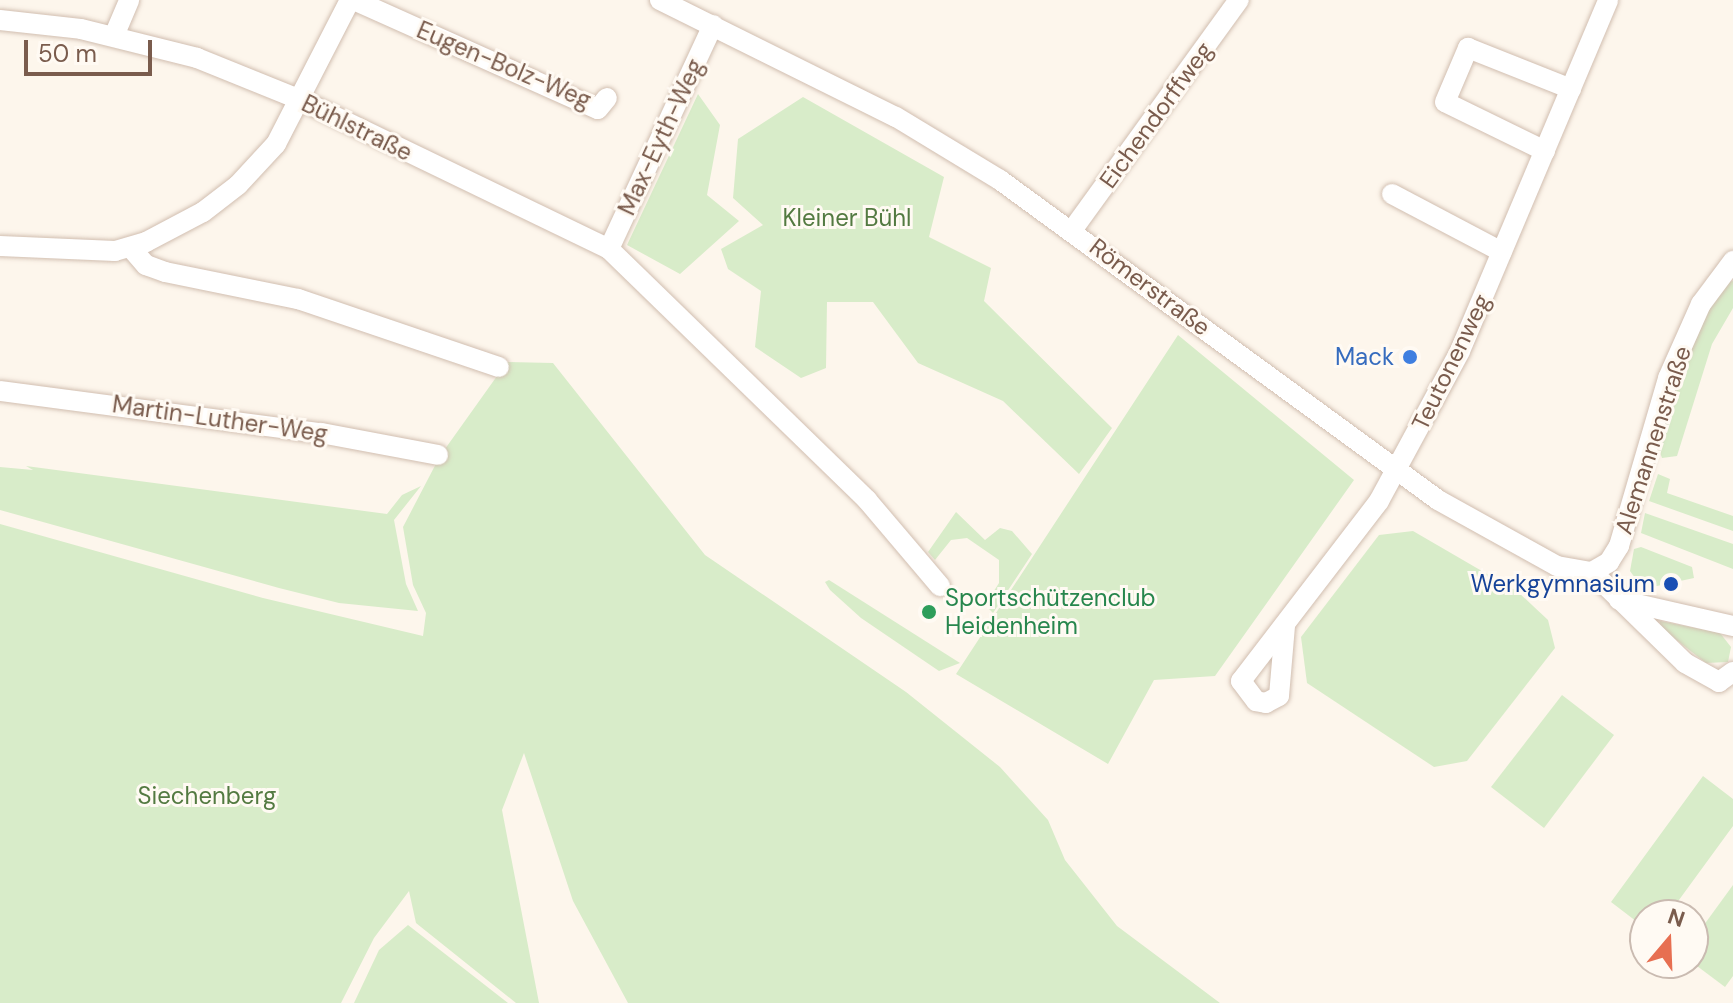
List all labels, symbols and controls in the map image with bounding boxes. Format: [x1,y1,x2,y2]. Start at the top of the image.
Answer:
street label: Eugen-Bolz-Weg [412,15,596,115]
scale bar [28,24,156,74]
street label: Eichendorffweg [1093,36,1219,194]
text: 50 m [38,38,97,69]
street label: Max-Eyth-Weg [612,54,710,220]
street label: Bühlstraße [297,89,417,167]
park label: Kleiner Bühl [783,204,911,232]
street label: Römerstraße [1084,232,1216,342]
street label: Teutonenweg [1406,289,1496,435]
street label: Alemannenstraße [1609,342,1697,538]
place label: Mack [1335,343,1394,371]
marker: Mack [1401,348,1419,366]
street label: Martin-Luther-Weg [110,390,330,448]
place label: Werkgymnasium [1470,570,1655,598]
marker: Werkgymnasium [1662,575,1680,593]
place label: Sportschützenclub Heidenheim [945,584,1155,640]
marker: Sportschützenclub Heidenheim [920,603,938,621]
park label: Siechenberg [138,782,276,810]
north arrow [1629,899,1709,979]
text: N [1664,901,1689,934]

